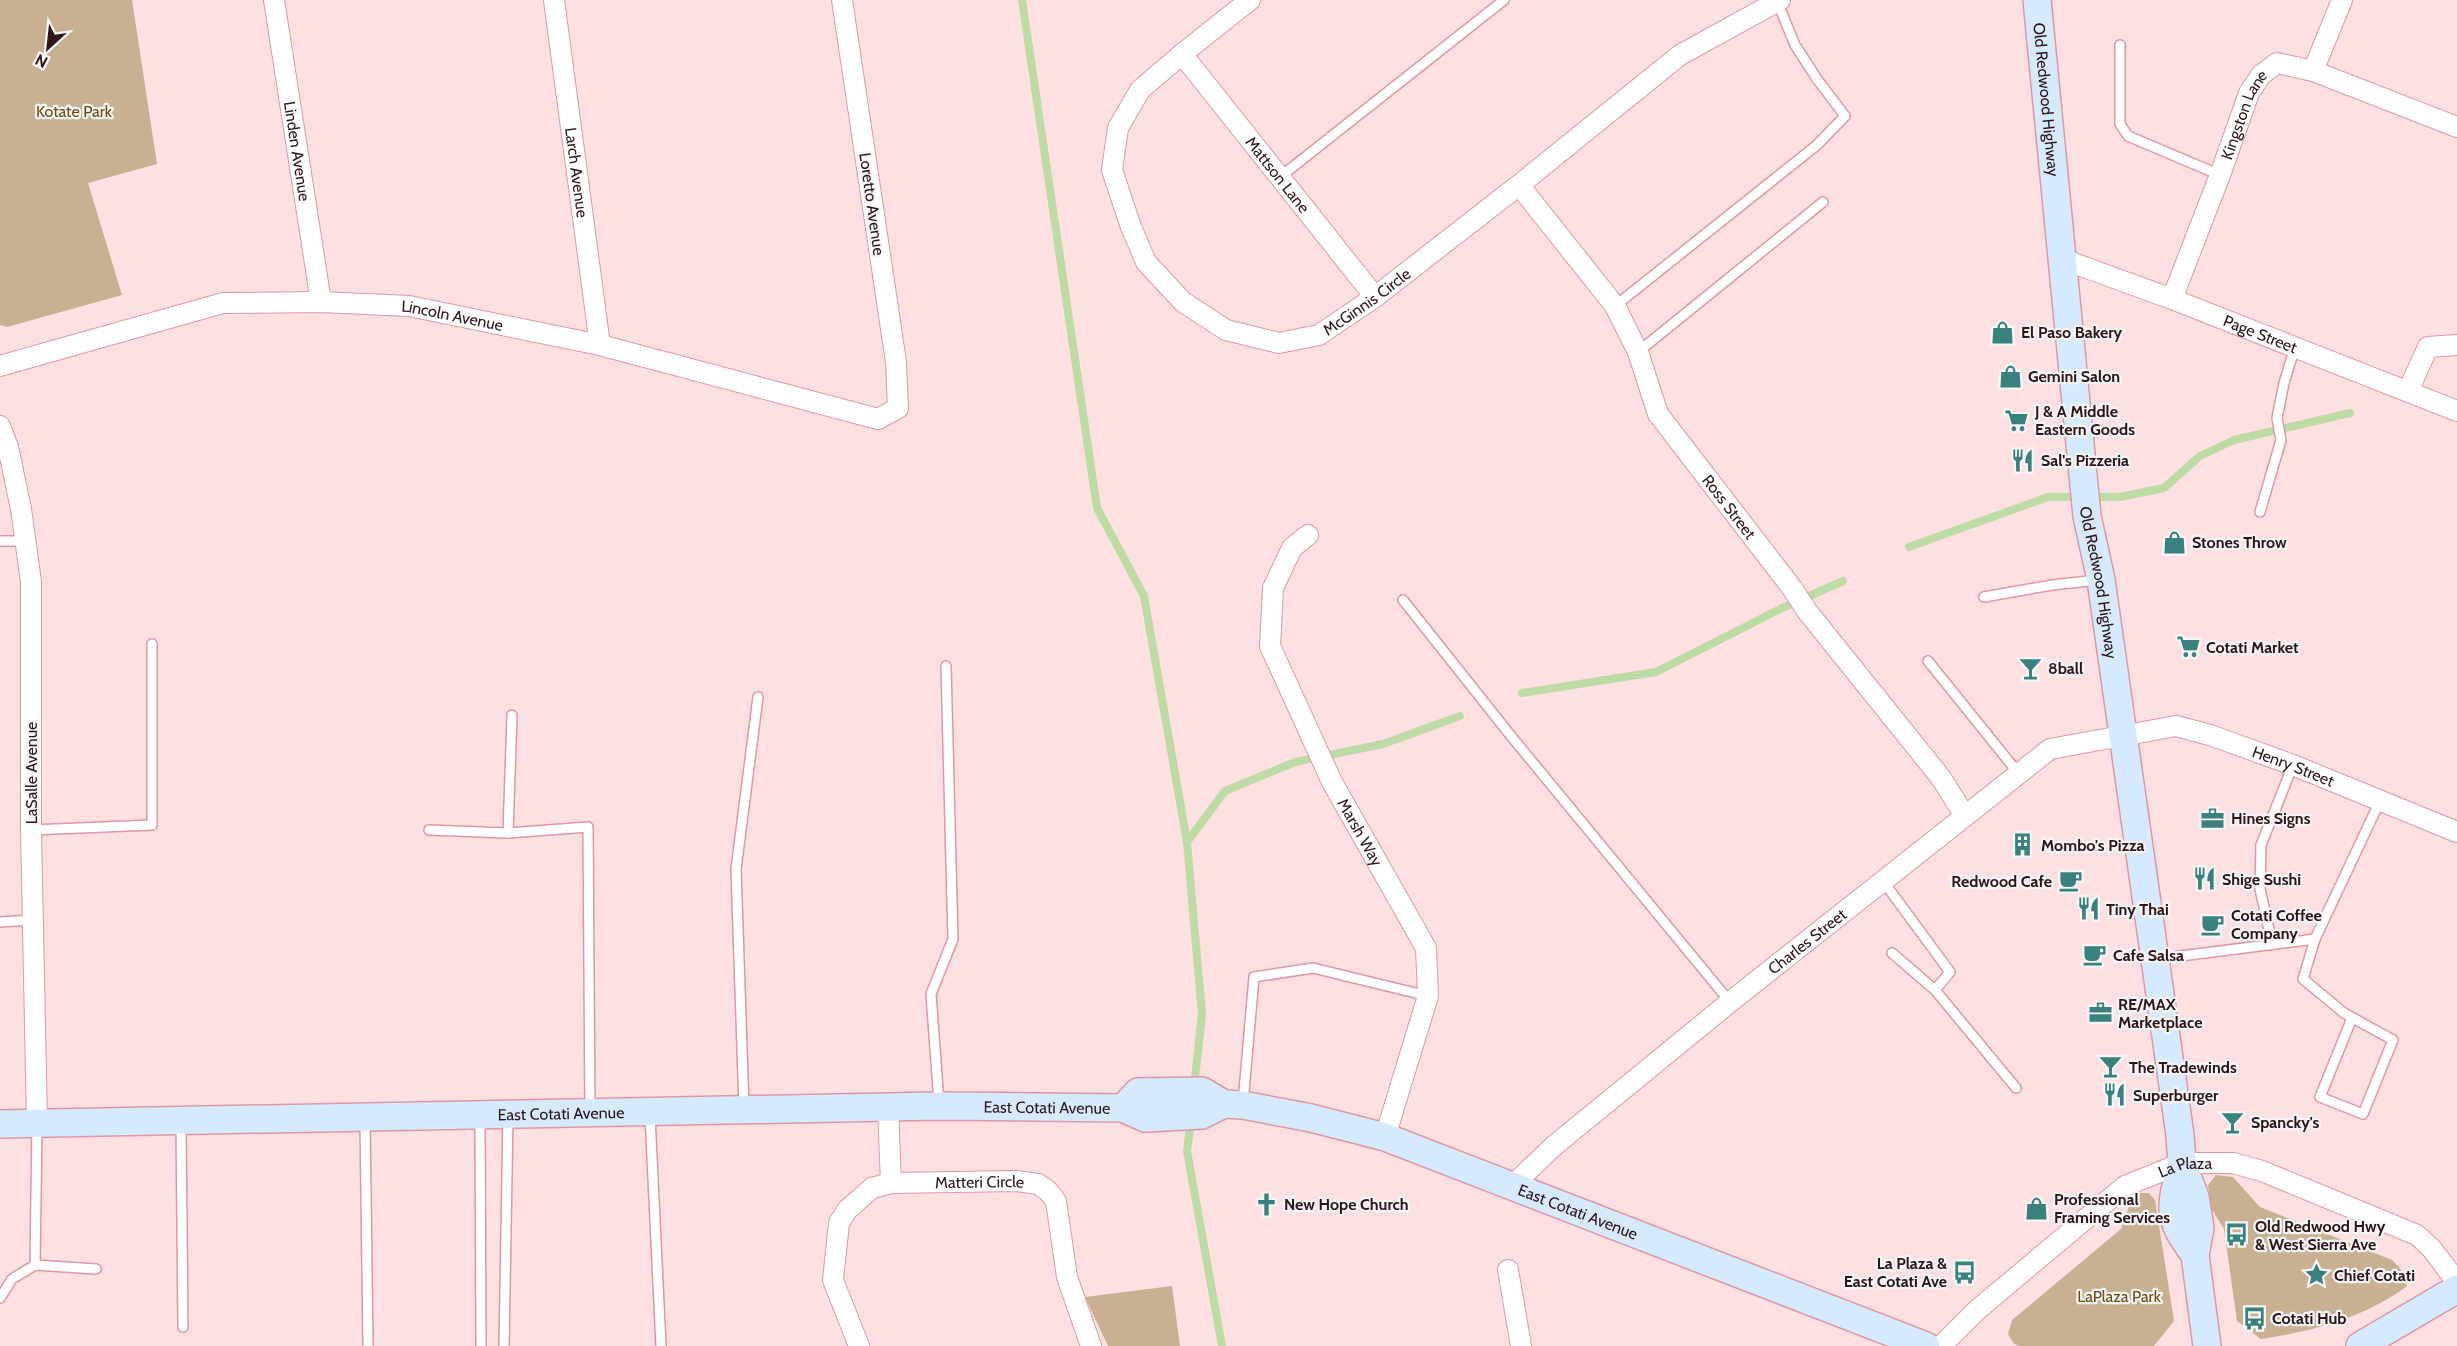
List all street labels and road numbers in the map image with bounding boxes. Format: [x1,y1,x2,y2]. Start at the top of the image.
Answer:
street label: Old Redwood Highway [2030,22,2064,177]
street label: Kingston Lane [2217,65,2270,162]
street label: Linden Avenue [280,100,315,202]
street label: Larch Avenue [562,126,592,219]
street label: Mattson Lane [1242,133,1314,217]
street label: Loretto Avenue [855,151,889,257]
street label: McGinnis Circle [1319,264,1414,339]
street label: Lincoln Avenue [401,296,505,334]
street label: Page Street [2221,311,2301,357]
street label: Ross Street [1699,471,1761,543]
street label: Old Redwood Highway [2077,505,2122,660]
street label: LaSalle Avenue [22,722,41,824]
street label: Henry Street [2250,742,2338,791]
street label: Marsh Way [1334,795,1387,869]
street label: Charles Street [1764,904,1850,978]
street label: East Cotati Avenue [983,1097,1110,1117]
street label: East Cotati Avenue [497,1103,624,1124]
street label: La Plaza [2155,1153,2212,1181]
street label: Matteri Circle [935,1171,1025,1192]
street label: East Cotati Avenue [1515,1180,1640,1243]

